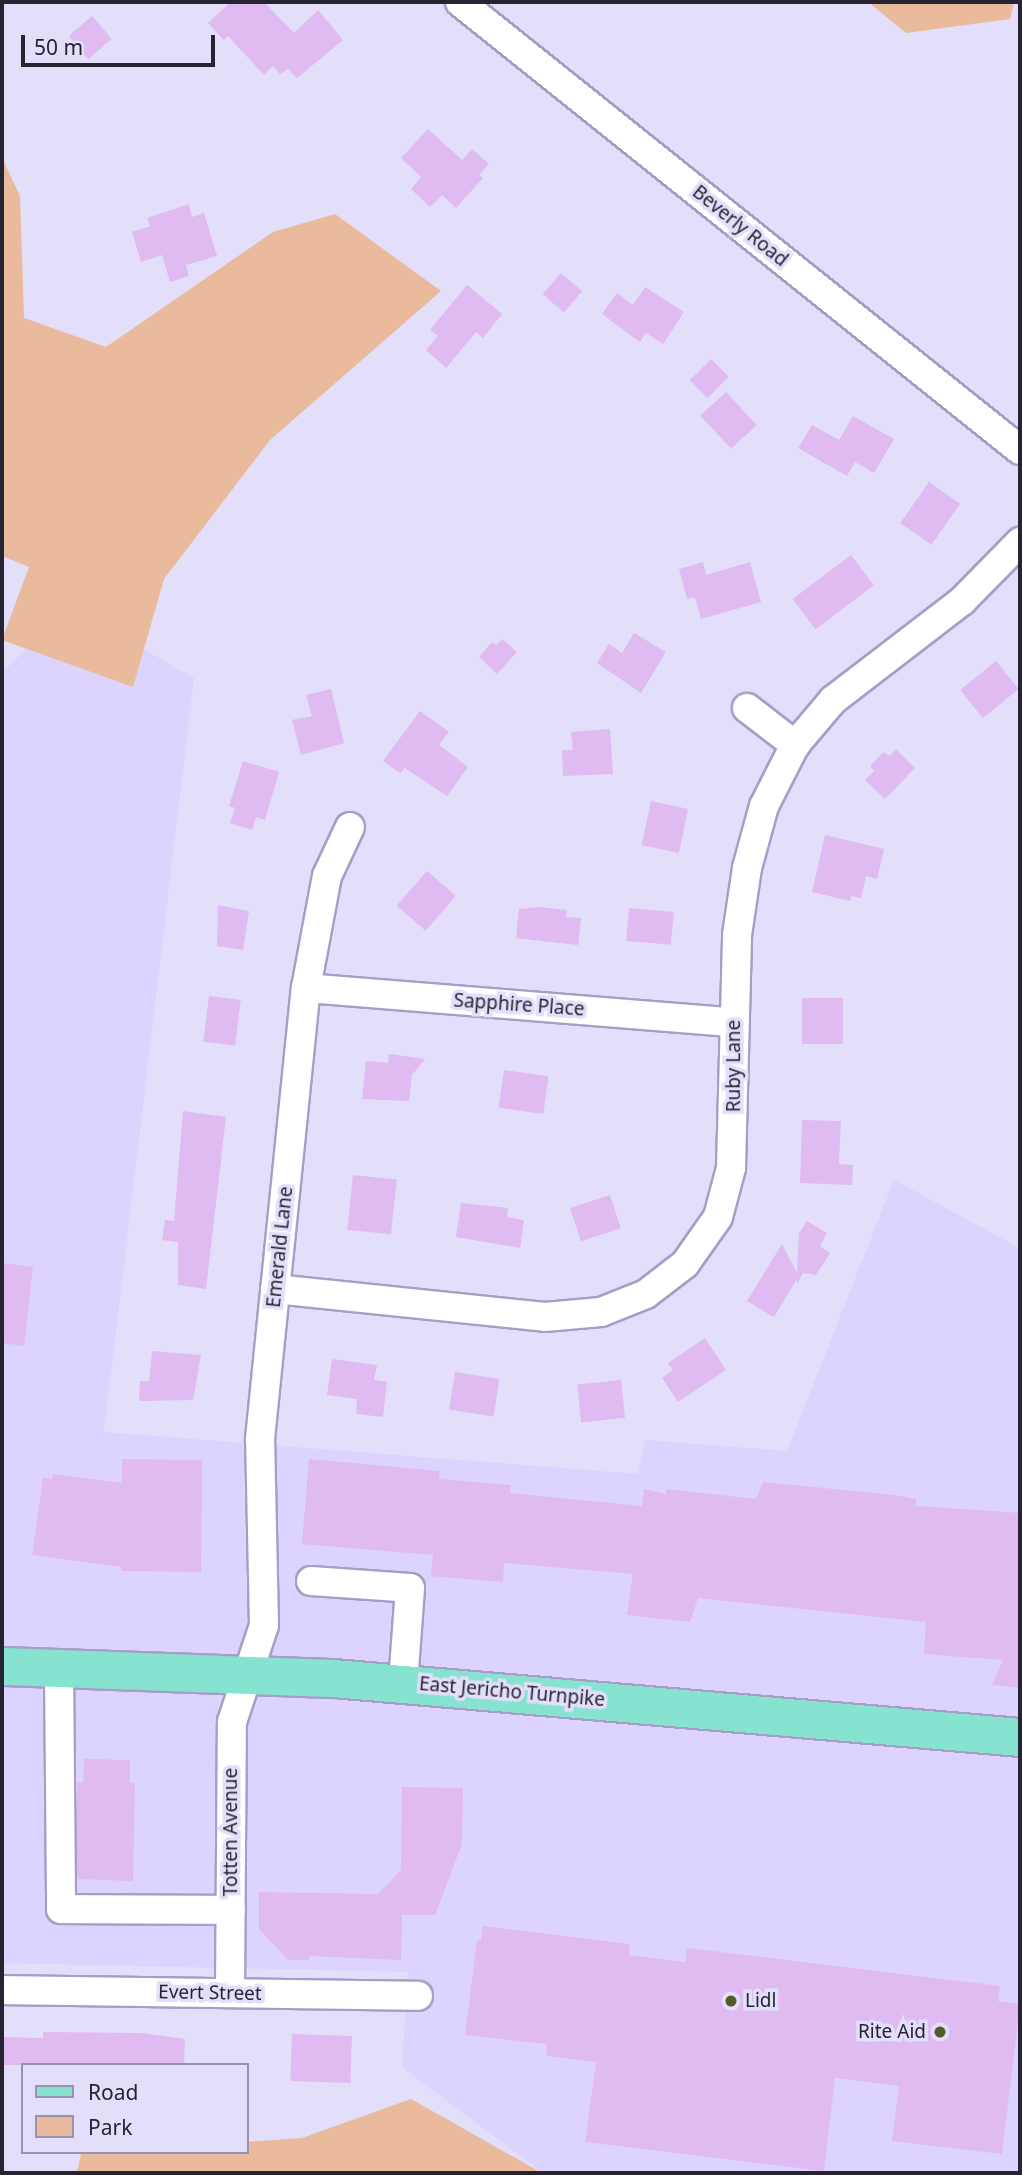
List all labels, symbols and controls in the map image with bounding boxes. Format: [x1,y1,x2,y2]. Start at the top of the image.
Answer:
scale bar [24,21,219,65]
text: 50 m [34,33,83,61]
street label: Beverly Road [688,181,792,271]
street label: Sapphire Place [453,989,585,1021]
street label: Ruby Lane [723,1020,745,1112]
street label: Emerald Lane [262,1185,298,1309]
street label: East Jericho Turnpike [418,1673,606,1711]
street label: Totten Avenue [220,1768,242,1896]
street label: Evert Street [158,1981,262,2005]
place label: Lidl [745,1990,776,2012]
marker: Lidl [723,1993,739,2009]
place label: Rite Aid [858,2021,926,2043]
marker: Rite Aid [932,2024,948,2040]
legend [21,2063,248,2154]
text: Road [88,2078,138,2106]
text: Park [88,2113,132,2141]

